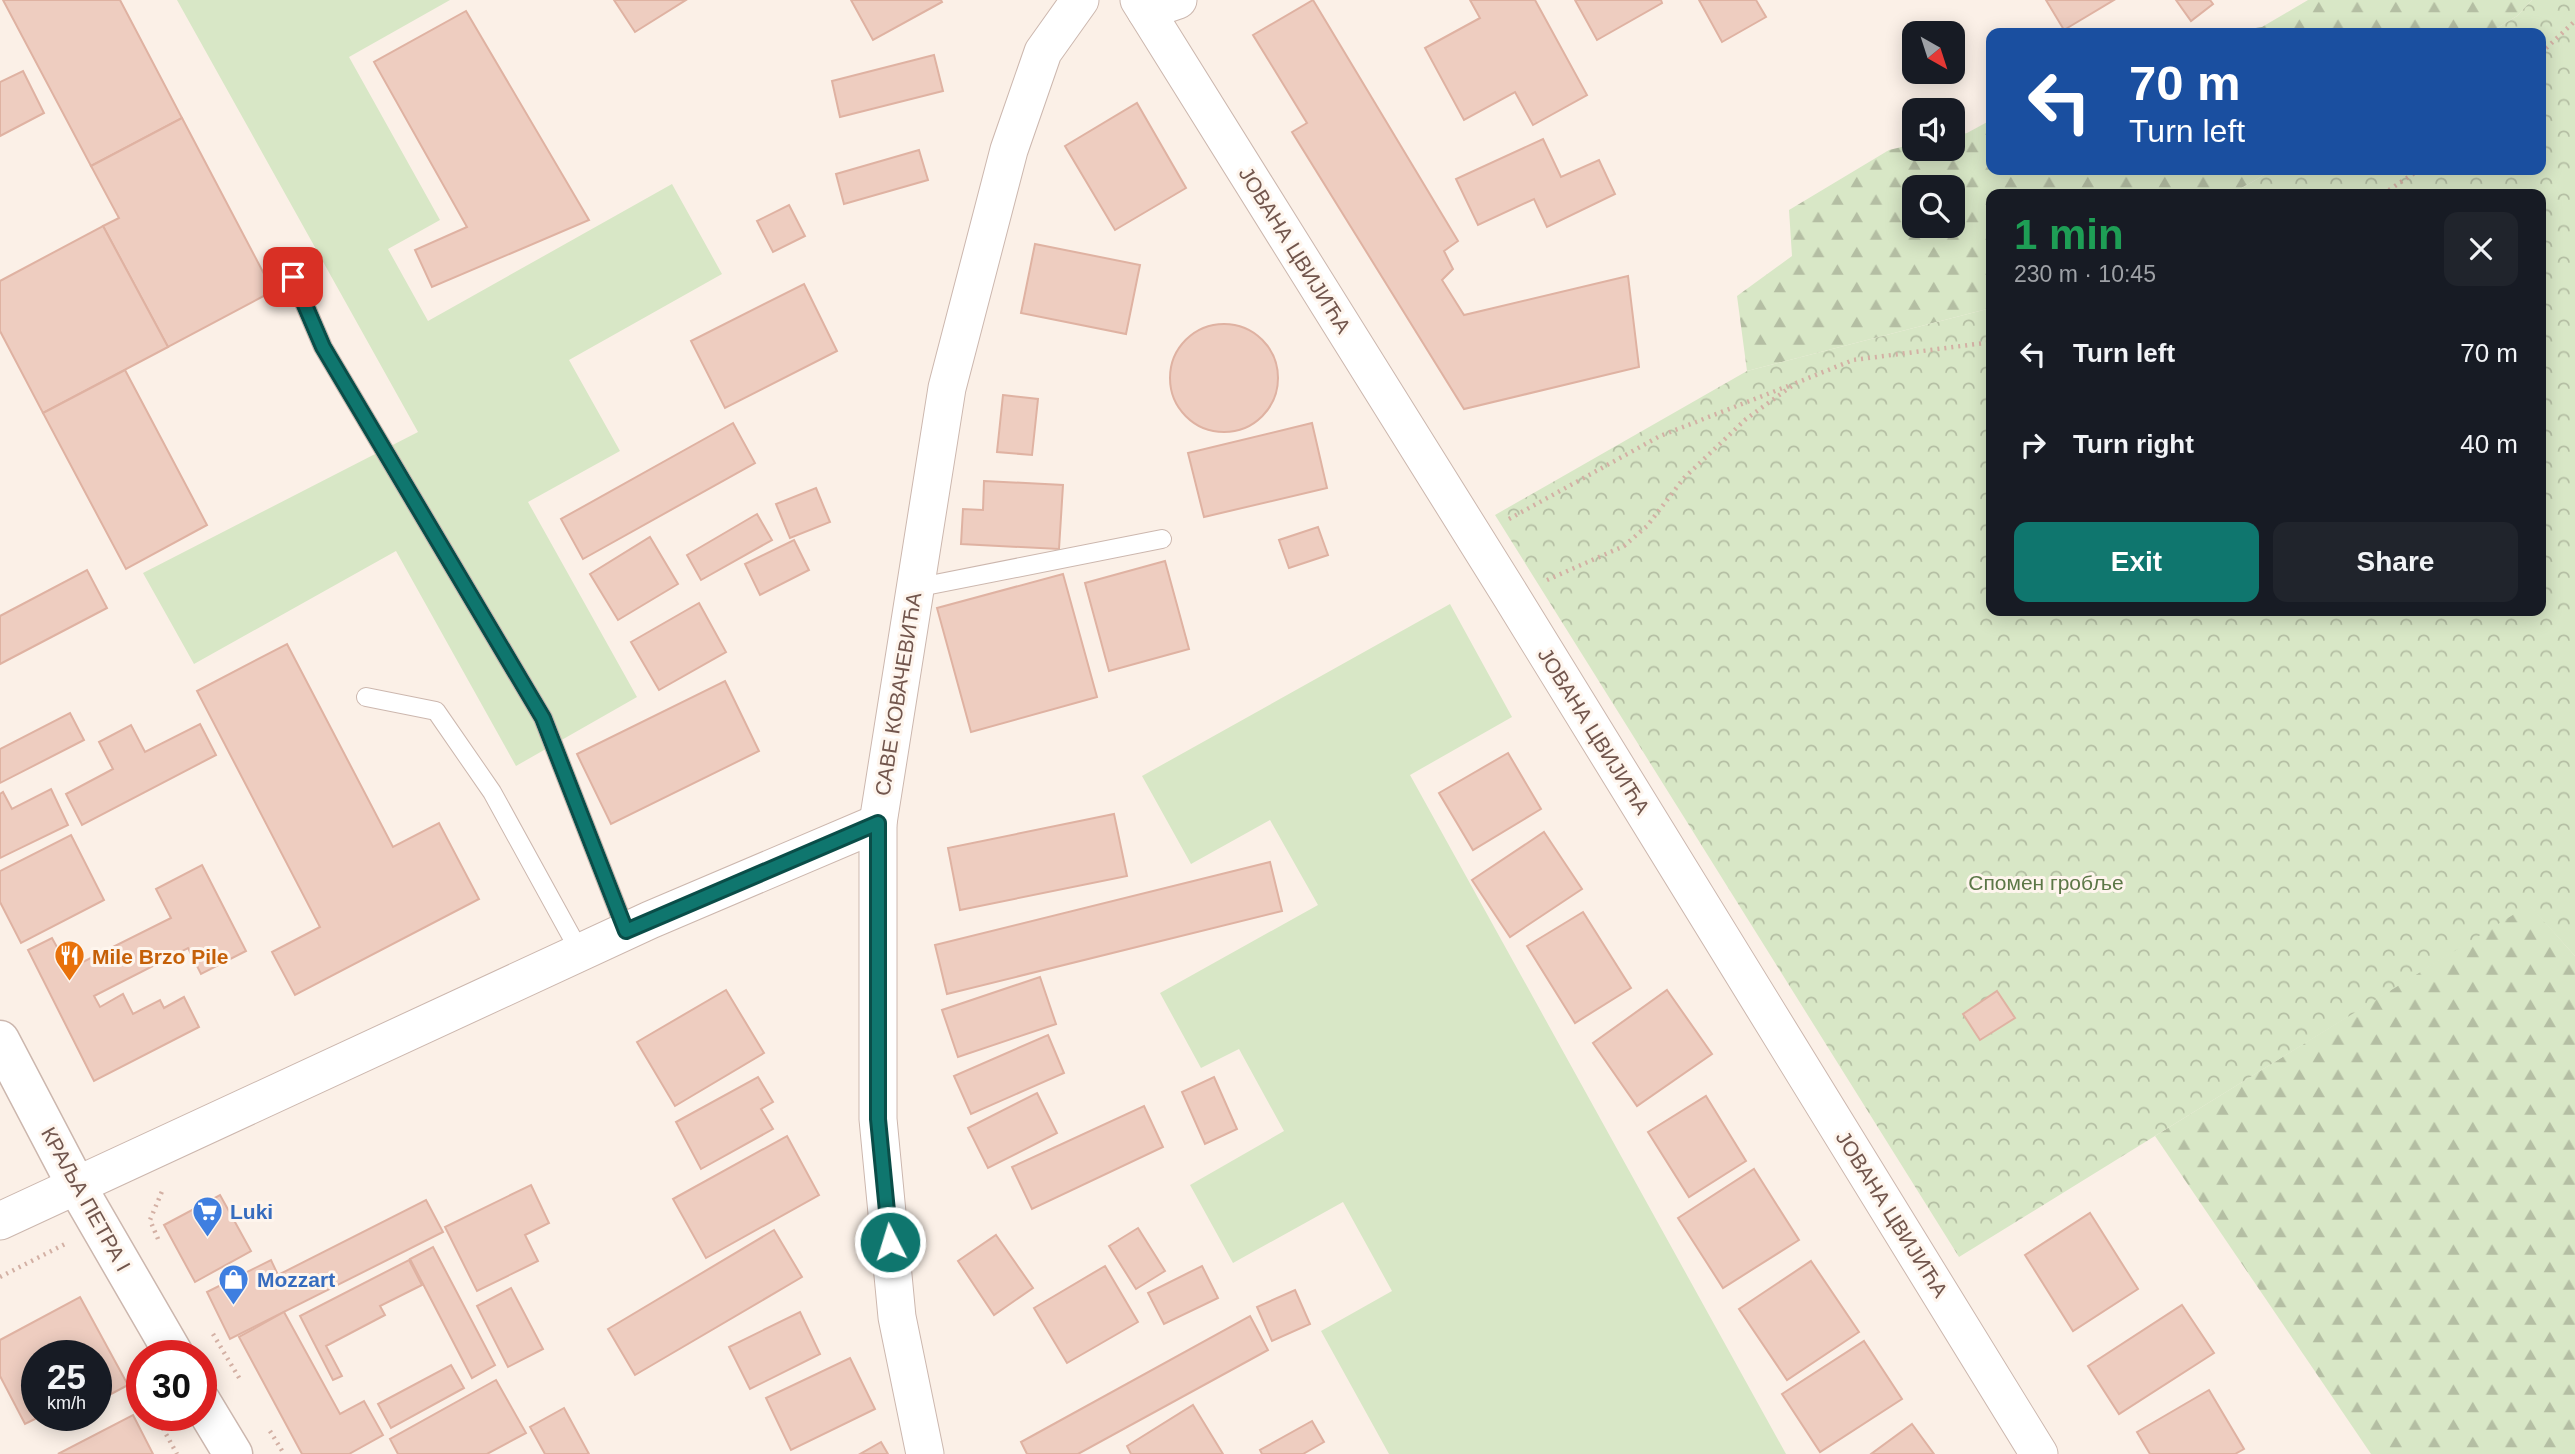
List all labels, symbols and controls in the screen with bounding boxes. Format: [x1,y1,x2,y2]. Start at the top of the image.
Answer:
north arrow [1902,21,1965,84]
map controls [1902,21,1965,238]
icon: left [2014,56,2105,147]
text: 70 m [2129,56,2241,110]
button: sound [1902,98,1965,161]
text: Turn left [2129,113,2245,149]
street label: ЈОВАНА ЦВИЈИЋА [1235,163,1355,337]
button: search [1902,175,1965,238]
text: 1 min [2014,211,2124,258]
button: close [2444,212,2518,286]
pin [263,247,323,307]
icon: arrive [274,258,312,296]
text: 230 m · 10:45 [2014,261,2156,287]
icon: left [2014,335,2052,373]
text: Turn left [2073,338,2175,368]
text: 70 m [2460,338,2518,368]
icon: right [2014,426,2052,464]
text: Turn right [2073,429,2194,459]
text: 40 m [2460,429,2518,459]
button: Exit [2014,522,2259,602]
button: Share [2273,522,2518,602]
street label: САВЕ КОВАЧЕВИЋА [871,591,925,797]
street label: ЈОВАНА ЦВИЈИЋА [1534,644,1654,818]
park label: Спомен гробље [1968,871,2124,894]
restaurant icon: Mile Brzo Pile [52,939,86,983]
place label: Mile Brzo Pile [92,945,229,968]
street label: КРАЉА ПЕТРА I [37,1123,135,1275]
street label: ЈОВАНА ЦВИЈИЋА [1832,1127,1952,1301]
supermarket icon: Luki [190,1194,224,1238]
place label: Luki [230,1200,273,1223]
position arrow [853,1205,927,1279]
shop icon: Mozzart [217,1262,251,1306]
place label: Mozzart [257,1268,335,1291]
speed limit sign: 30 [126,1340,217,1431]
text: 25 [47,1357,86,1396]
text: km/h [47,1393,86,1413]

